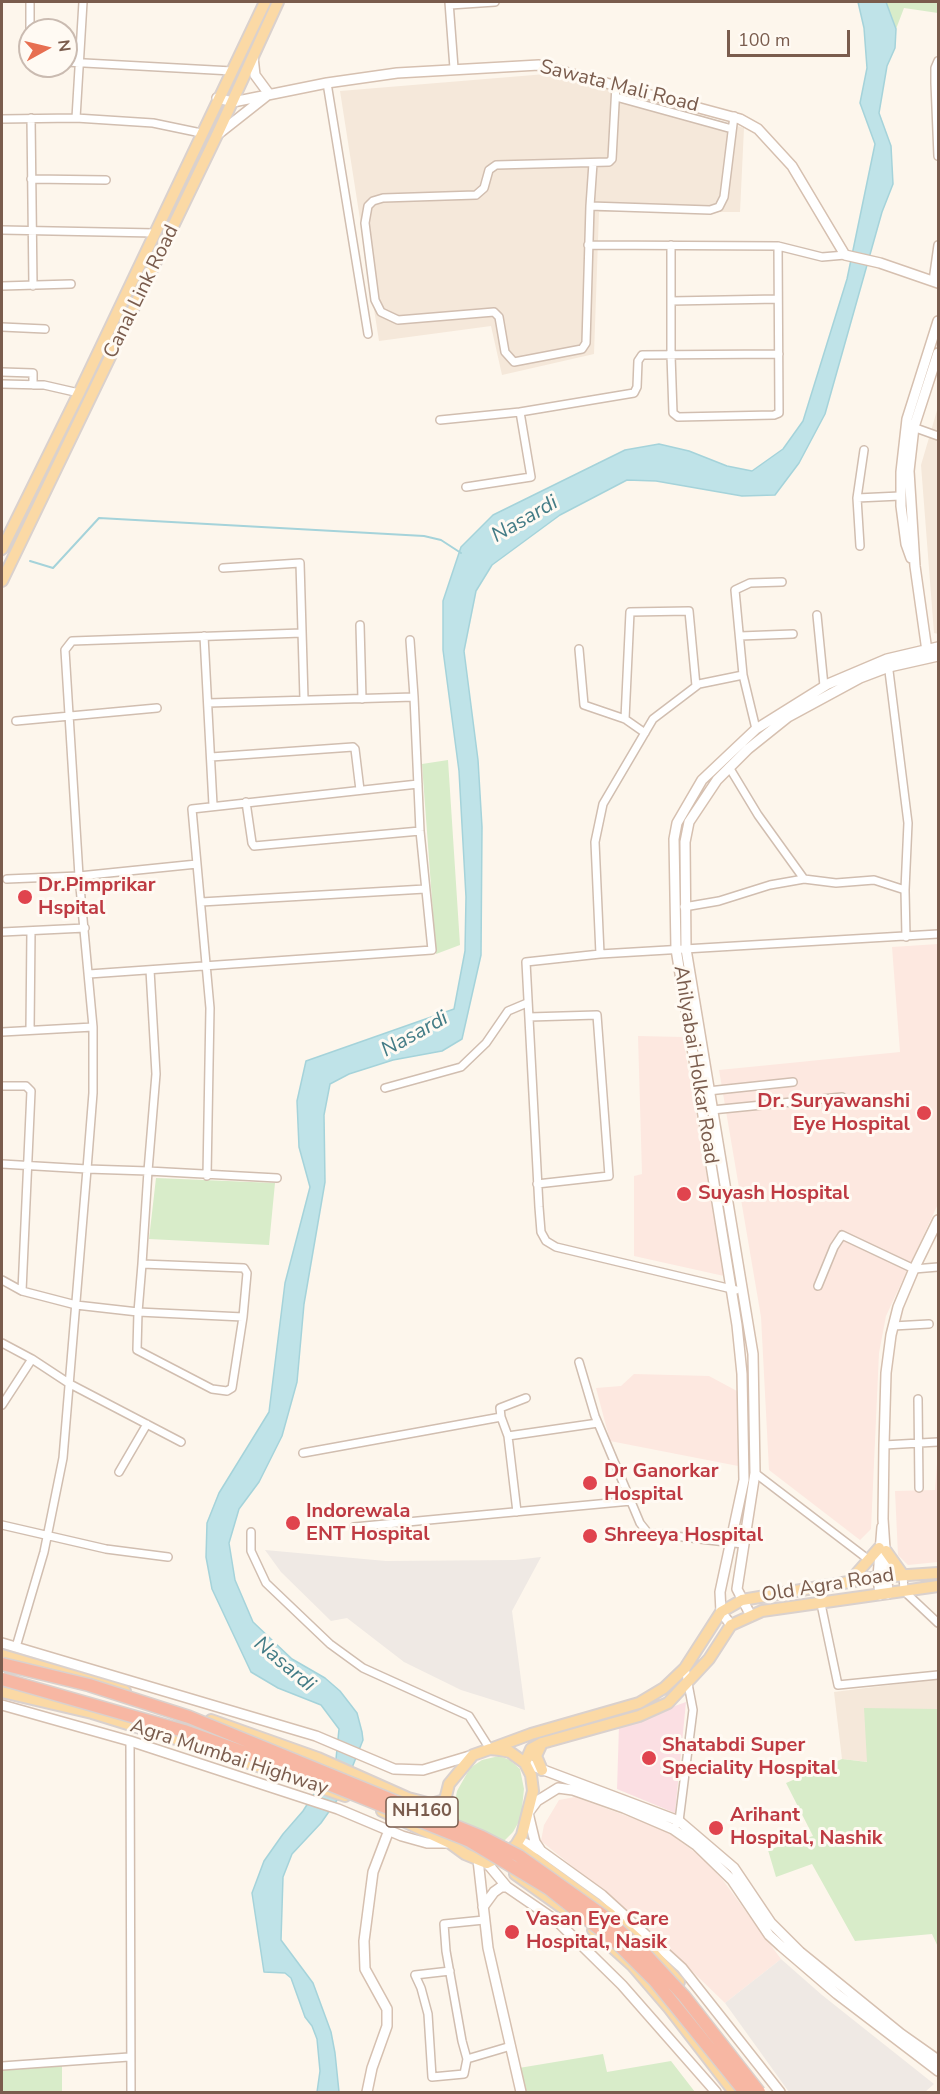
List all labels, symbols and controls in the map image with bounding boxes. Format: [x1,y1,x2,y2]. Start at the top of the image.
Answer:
north arrow [18,18,78,78]
scale bar [730,18,853,56]
text: 100 m [738,28,790,52]
text: N [52,38,76,53]
street label: Sawata Mali Road [537,56,701,118]
street label: Canal Link Road [99,221,185,363]
water label: Nasardi [487,491,563,549]
place label: Dr.Pimprikar Hspital [38,874,156,921]
marker: Dr.Pimprikar Hspital [16,888,34,906]
street label: Ahilyabai Holkar Road [667,964,723,1166]
water label: Nasardi [377,1006,453,1064]
place label: Dr. Suryawanshi Eye Hospital [757,1090,910,1137]
marker: Dr. Suryawanshi Eye Hospital [915,1104,933,1122]
place label: Suyash Hospital [698,1182,849,1206]
marker: Suyash Hospital [675,1185,693,1203]
place label: Dr Ganorkar Hospital [604,1460,719,1507]
marker: Dr Ganorkar Hospital [581,1474,599,1492]
place label: Indorewala ENT Hospital [306,1500,430,1547]
marker: Indorewala ENT Hospital [284,1514,302,1532]
place label: Shreeya Hospital [604,1524,763,1548]
marker: Shreeya Hospital [581,1527,599,1545]
street label: Old Agra Road [760,1564,896,1608]
water label: Nasardi [248,1632,320,1698]
street label: Agra Mumbai Highway [127,1715,331,1801]
place label: Shatabdi Super Speciality Hospital [662,1734,837,1781]
marker: Shatabdi Super Speciality Hospital [640,1749,658,1767]
road number: NH160 [386,1797,458,1827]
place label: Arihant Hospital, Nashik [730,1804,883,1851]
marker: Arihant Hospital, Nashik [707,1819,725,1837]
place label: Vasan Eye Care Hospital, Nasik [526,1908,669,1955]
marker: Vasan Eye Care Hospital, Nasik [503,1923,521,1941]

